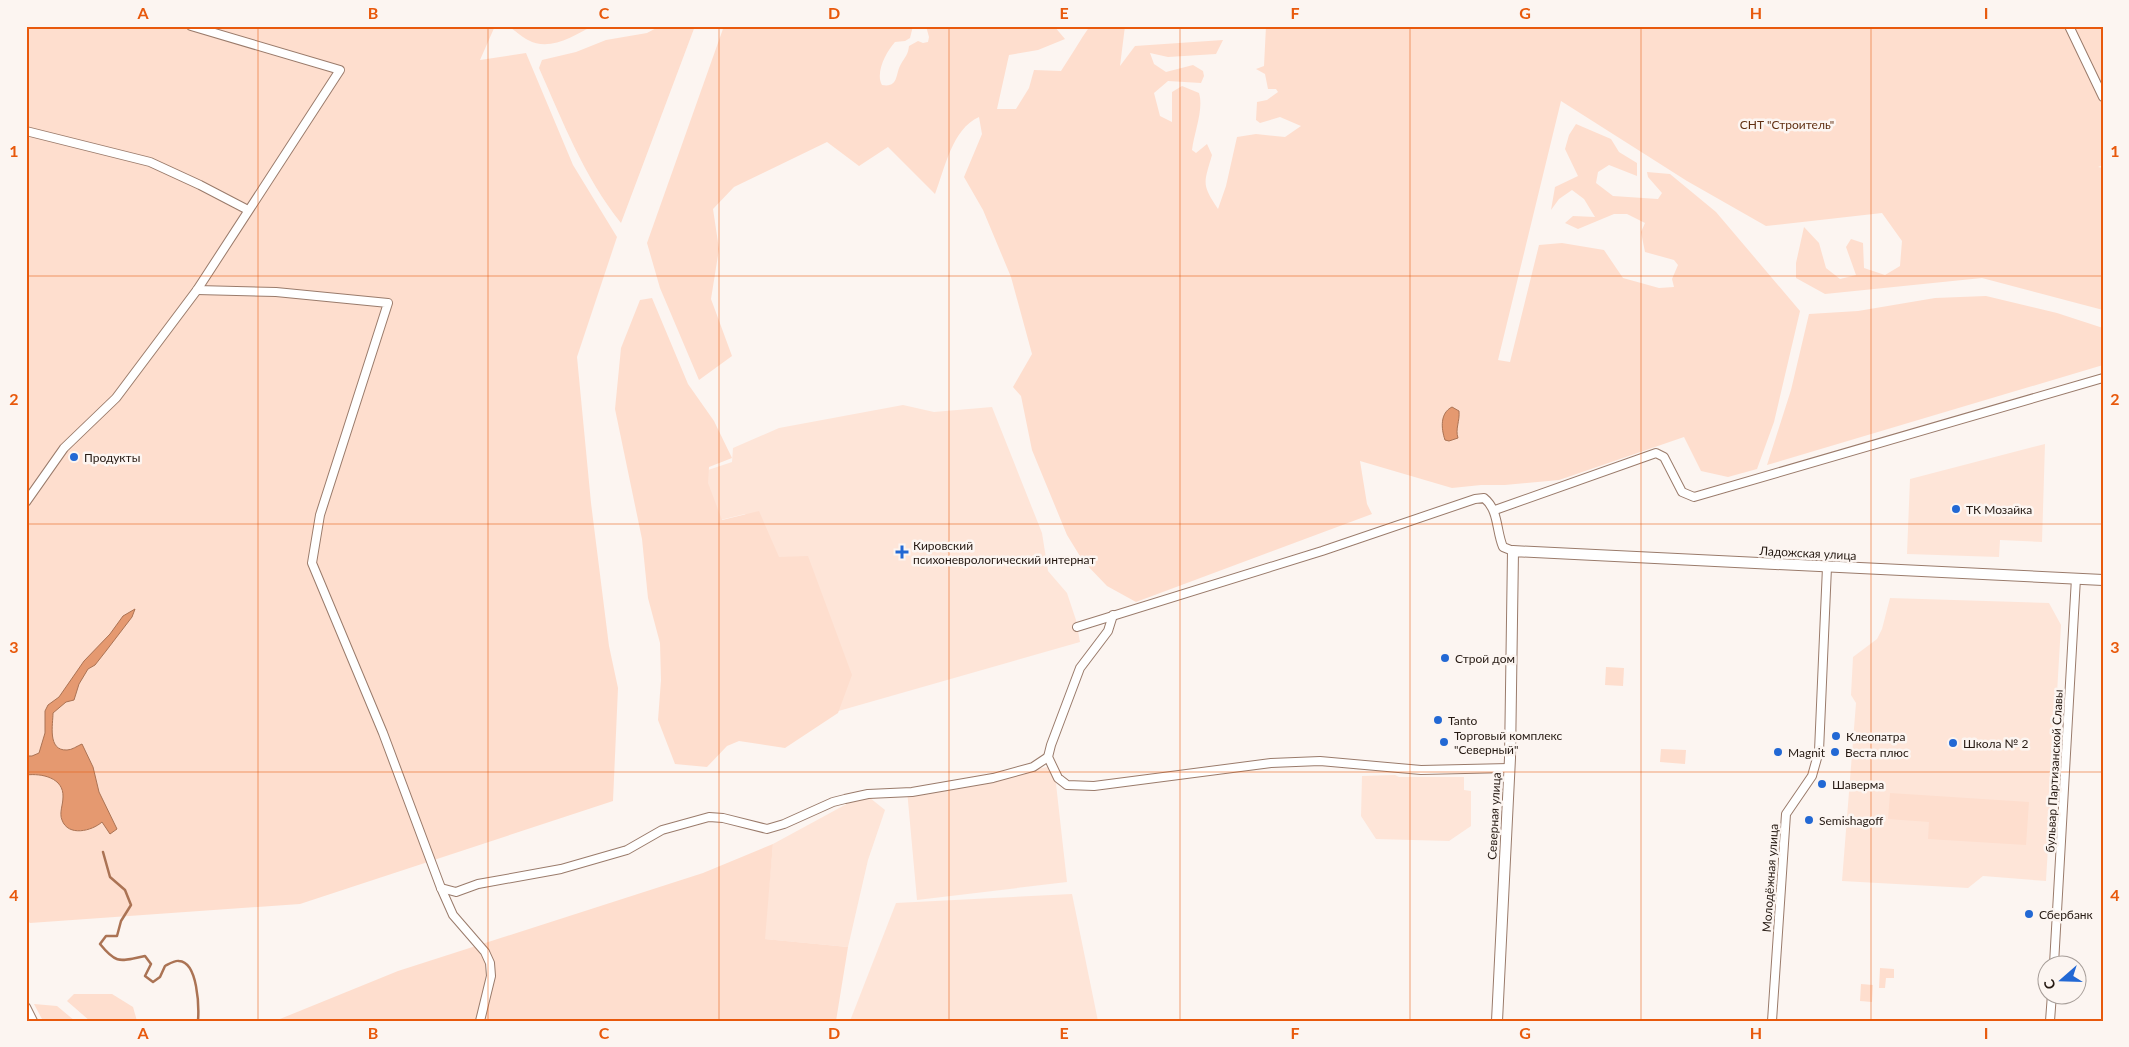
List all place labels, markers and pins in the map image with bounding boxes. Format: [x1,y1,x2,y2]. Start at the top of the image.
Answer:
place label: Продукты [84,450,140,465]
marker: Продукты [68,451,80,463]
place label: ТК Мозайка [1966,502,2032,517]
marker: ТК Мозайка [1950,503,1962,515]
place label: Кировский психоневрологический интернат [913,538,1096,567]
marker: Кировский психоневрологический интернат [895,545,909,559]
place label: Строй дом [1455,651,1515,666]
marker: Строй дом [1439,652,1451,664]
place label: Tanto [1448,713,1478,728]
marker: Tanto [1432,714,1444,726]
place label: Торговый комплекс "Северный" [1454,728,1563,757]
place label: Клеопатра [1846,729,1906,744]
marker: Клеопатра [1830,730,1842,742]
marker: Торговый комплекс "Северный" [1438,736,1450,748]
place label: Школа № 2 [1963,736,2028,751]
marker: Школа № 2 [1947,737,1959,749]
place label: Magnit [1788,745,1826,760]
place label: Веста плюс [1845,745,1909,760]
marker: Magnit [1772,746,1784,758]
marker: Веста плюс [1829,746,1841,758]
place label: Шаверма [1832,777,1884,792]
marker: Шаверма [1816,778,1828,790]
place label: Semishagoff [1819,813,1883,828]
marker: Semishagoff [1803,814,1815,826]
place label: Сбербанк [2039,907,2094,922]
marker: Сбербанк [2023,908,2035,920]

